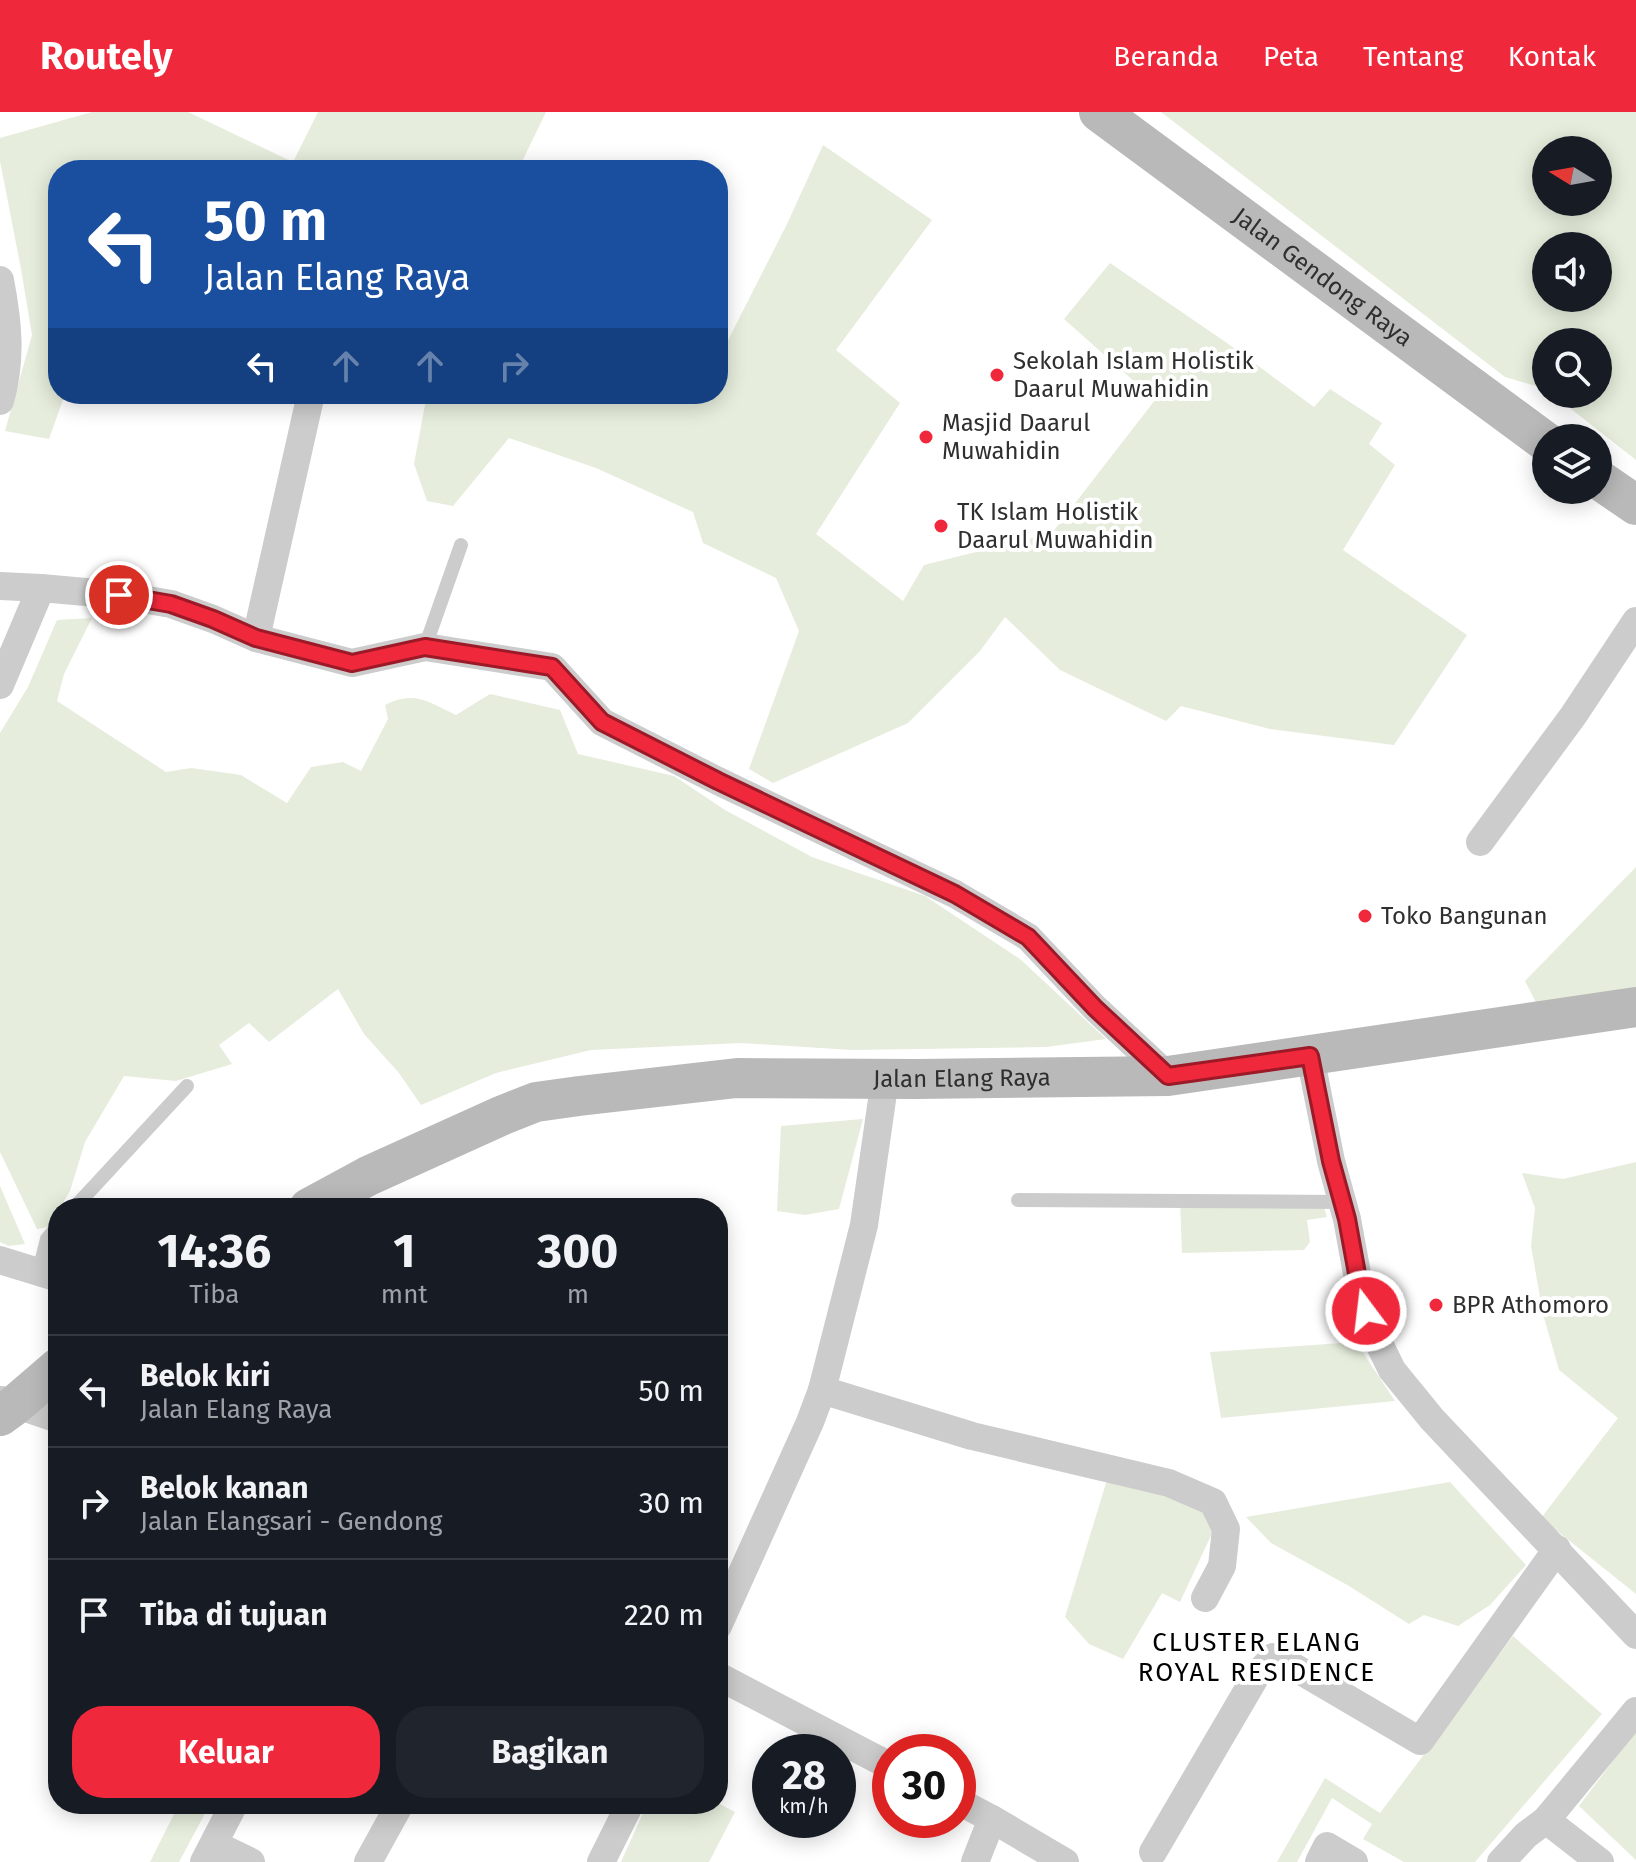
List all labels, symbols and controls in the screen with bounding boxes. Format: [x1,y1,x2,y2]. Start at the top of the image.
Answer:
text: Routely [40,33,172,79]
text: Beranda [1113,40,1219,73]
text: Peta [1263,40,1319,73]
text: Tentang [1363,40,1464,73]
text: Kontak [1508,40,1596,73]
north arrow [1532,136,1612,216]
map controls [1532,136,1612,504]
text: 50 m [204,188,327,255]
icon: left [72,192,176,296]
street label: Jalan Gendong Raya [1228,202,1418,352]
button: sound [1532,232,1612,312]
text: Jalan Elang Raya [204,256,470,300]
button: search [1532,328,1612,408]
icon: left [240,344,284,388]
icon: ahead [324,344,368,388]
icon: ahead [408,344,452,388]
icon: right [492,344,536,388]
place label: Sekolah Islam Holistik Daarul Muwahidin [1013,347,1255,403]
marker: Sekolah Islam Holistik Daarul Muwahidin [988,366,1006,384]
place label: Masjid Daarul Muwahidin [942,409,1090,465]
button: layers [1532,424,1612,504]
marker: Masjid Daarul Muwahidin [917,428,935,446]
place label: TK Islam Holistik Daarul Muwahidin [957,498,1153,554]
marker: TK Islam Holistik Daarul Muwahidin [932,517,950,535]
pin [85,561,153,629]
icon: arrive [97,573,141,617]
place label: Toko Bangunan [1381,902,1548,930]
marker: Toko Bangunan [1356,907,1374,925]
street label: Jalan Elang Raya [873,1063,1051,1093]
text: 14:36 [158,1222,271,1280]
text: 1 [393,1222,415,1280]
text: 300 [537,1222,618,1280]
position arrow [1324,1269,1408,1353]
text: Tiba [189,1279,239,1310]
text: mnt [381,1279,428,1310]
text: m [567,1279,589,1310]
place label: BPR Athomoro [1452,1291,1609,1319]
marker: BPR Athomoro [1427,1296,1445,1314]
text: Belok kiri [140,1358,271,1394]
icon: left [72,1369,116,1413]
text: 50 m [639,1373,704,1409]
text: Jalan Elang Raya [140,1394,332,1425]
text: Belok kanan [140,1470,309,1506]
icon: right [72,1481,116,1525]
text: 30 m [639,1485,704,1521]
text: Jalan Elangsari - Gendong [140,1506,442,1537]
icon: arrive [72,1593,116,1637]
text: Tiba di tujuan [140,1597,327,1633]
text: 220 m [624,1597,704,1633]
district label: CLUSTER ELANG ROYAL RESIDENCE [1138,1627,1376,1688]
button: Keluar [72,1706,380,1798]
button: Bagikan [396,1706,704,1798]
speed limit sign: 30 [872,1734,976,1838]
text: 28 [782,1752,826,1800]
text: km/h [779,1794,829,1818]

